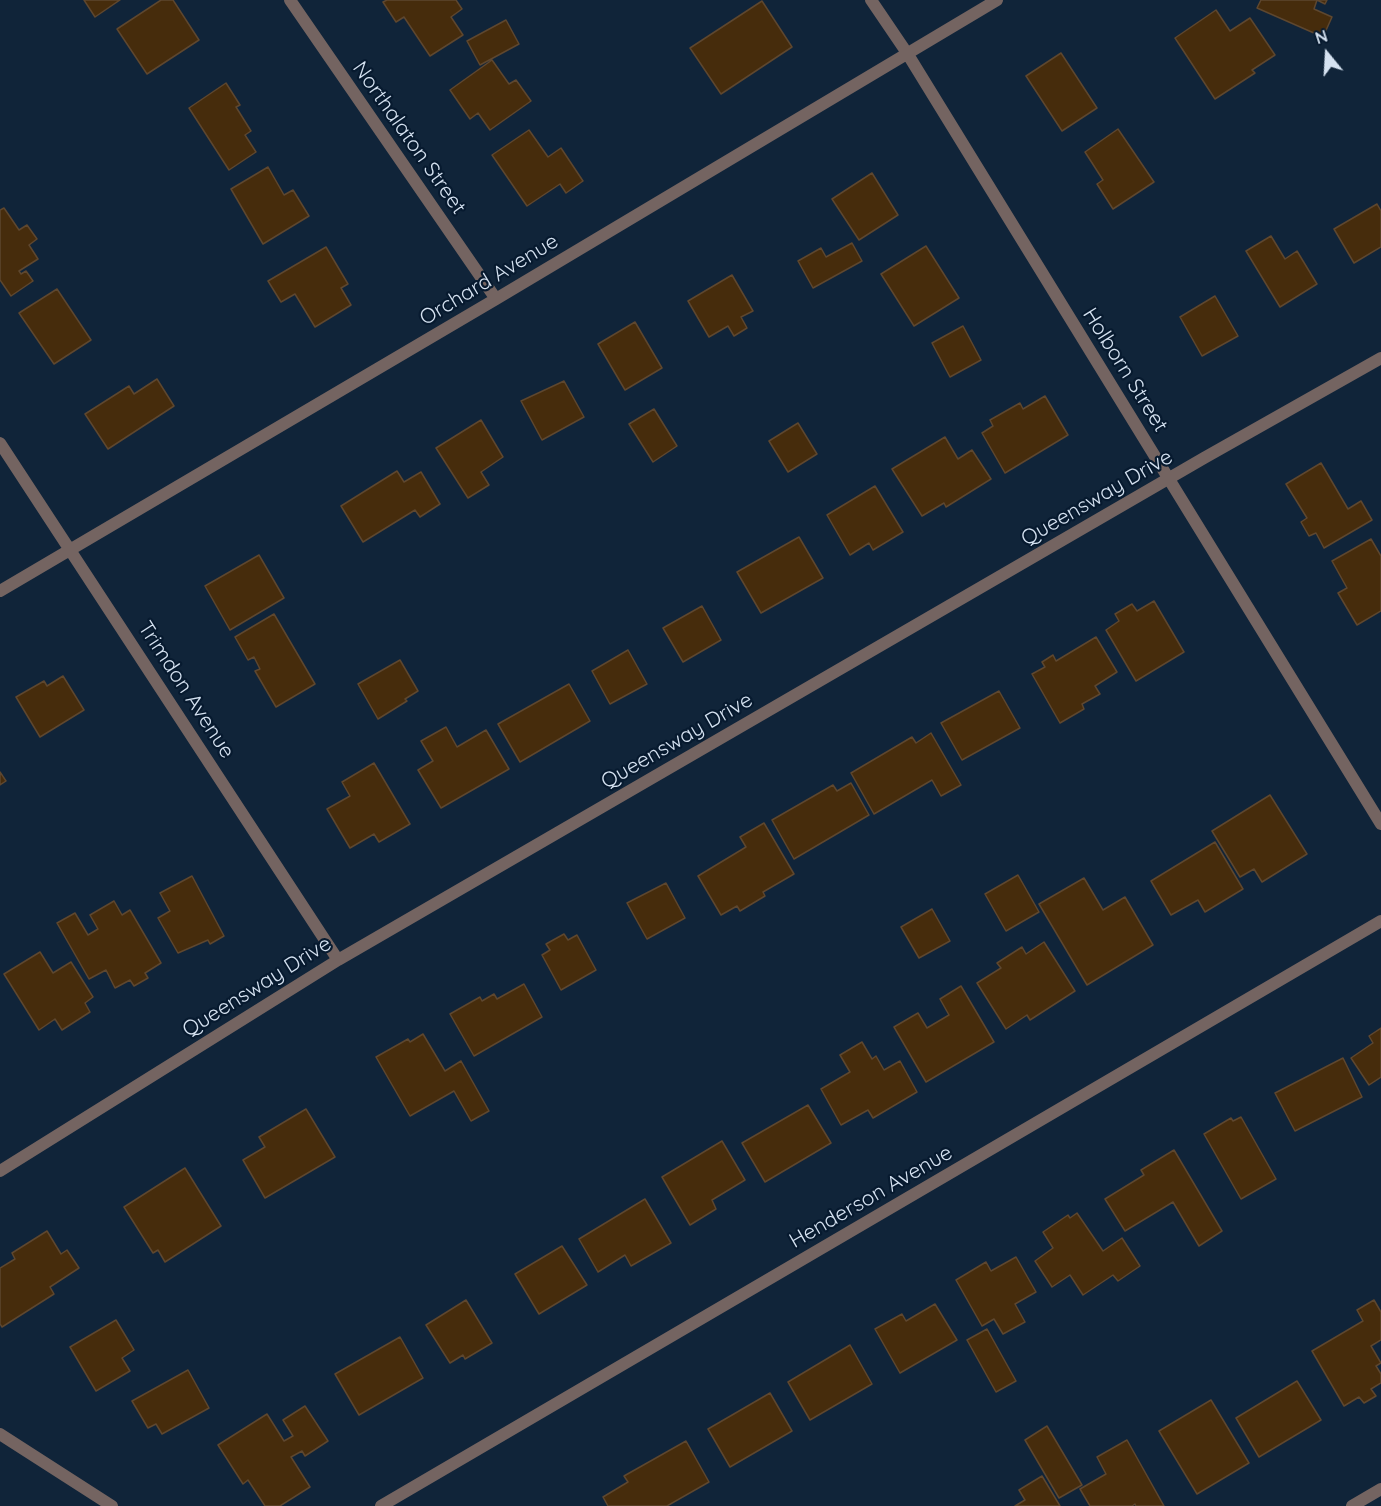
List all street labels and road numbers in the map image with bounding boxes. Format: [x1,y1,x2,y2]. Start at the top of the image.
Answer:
street label: Northalaton Street [347,57,471,219]
street label: Orchard Avenue [415,229,563,331]
street label: Holborn Street [1077,303,1173,437]
street label: Queensway Drive [1017,444,1177,552]
street label: Trimdon Avenue [132,617,240,763]
street label: Queensway Drive [597,687,757,795]
street label: Queensway Drive [178,931,336,1043]
street label: Henderson Avenue [785,1140,957,1254]

